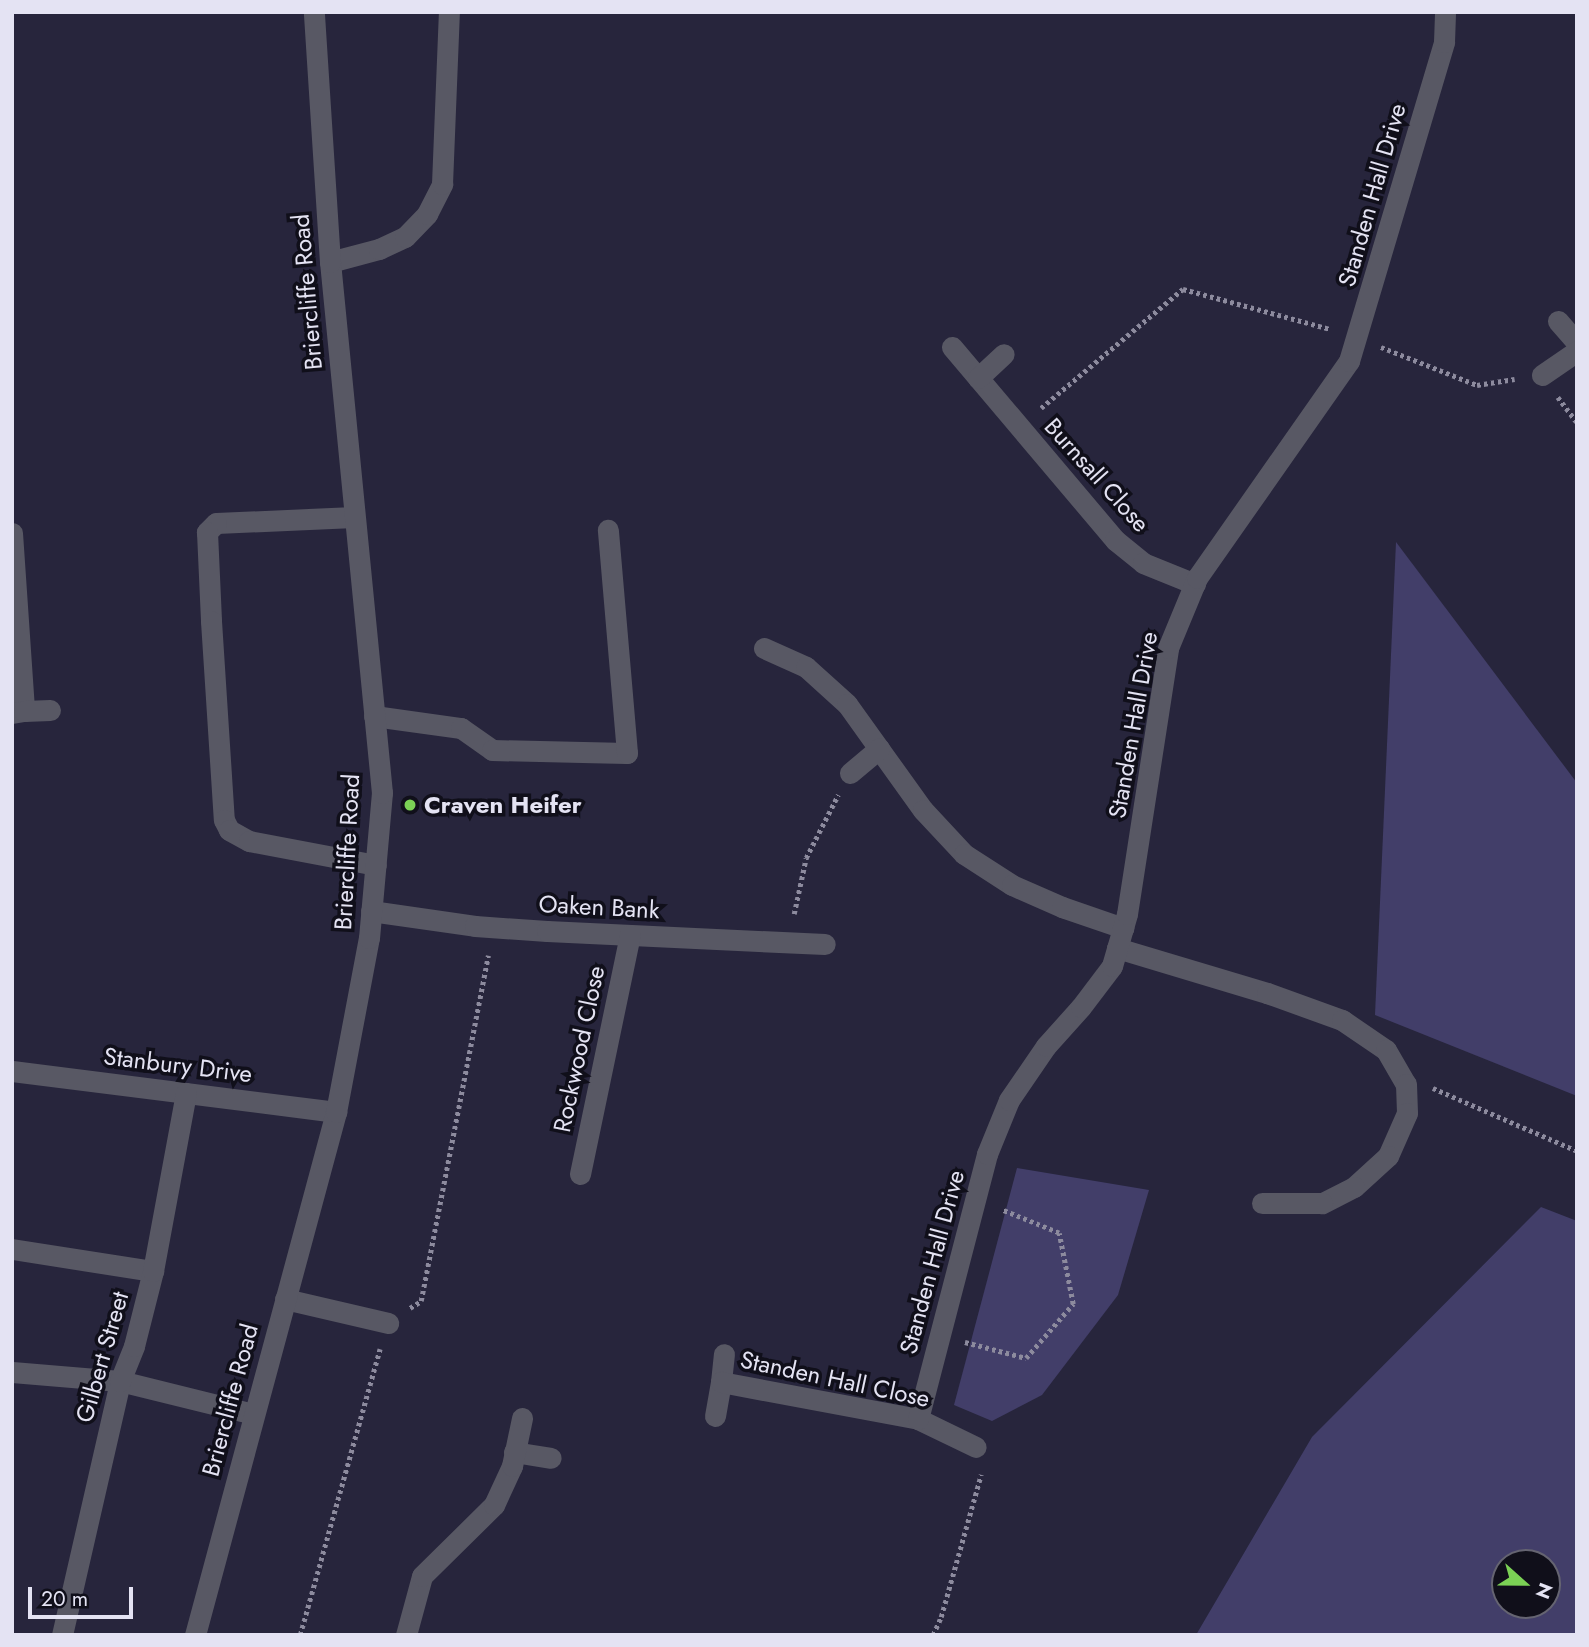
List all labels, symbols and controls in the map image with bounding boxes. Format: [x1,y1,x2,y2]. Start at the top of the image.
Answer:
street label: Standen Hall Drive [1332,100,1412,290]
street label: Briercliffe Road [286,213,328,371]
street label: Burnsall Close [1038,412,1156,538]
street label: Standen Hall Drive [1102,629,1164,821]
street label: Briercliffe Road [329,773,365,931]
place label: Craven Heifer [424,791,582,819]
marker: Craven Heifer [402,797,418,813]
street label: Oaken Bank [538,889,660,925]
street label: Rockwood Close [547,963,611,1135]
street label: Stanbury Drive [102,1042,254,1088]
street label: Standen Hall Drive [894,1167,970,1357]
street label: Gilbert Street [70,1288,134,1426]
street label: Briercliffe Road [196,1321,264,1479]
street label: Standen Hall Close [738,1345,932,1413]
north arrow [1491,1549,1561,1619]
scale bar [32,1574,136,1618]
text: N [1529,1579,1560,1603]
text: 20 m [41,1584,88,1614]

